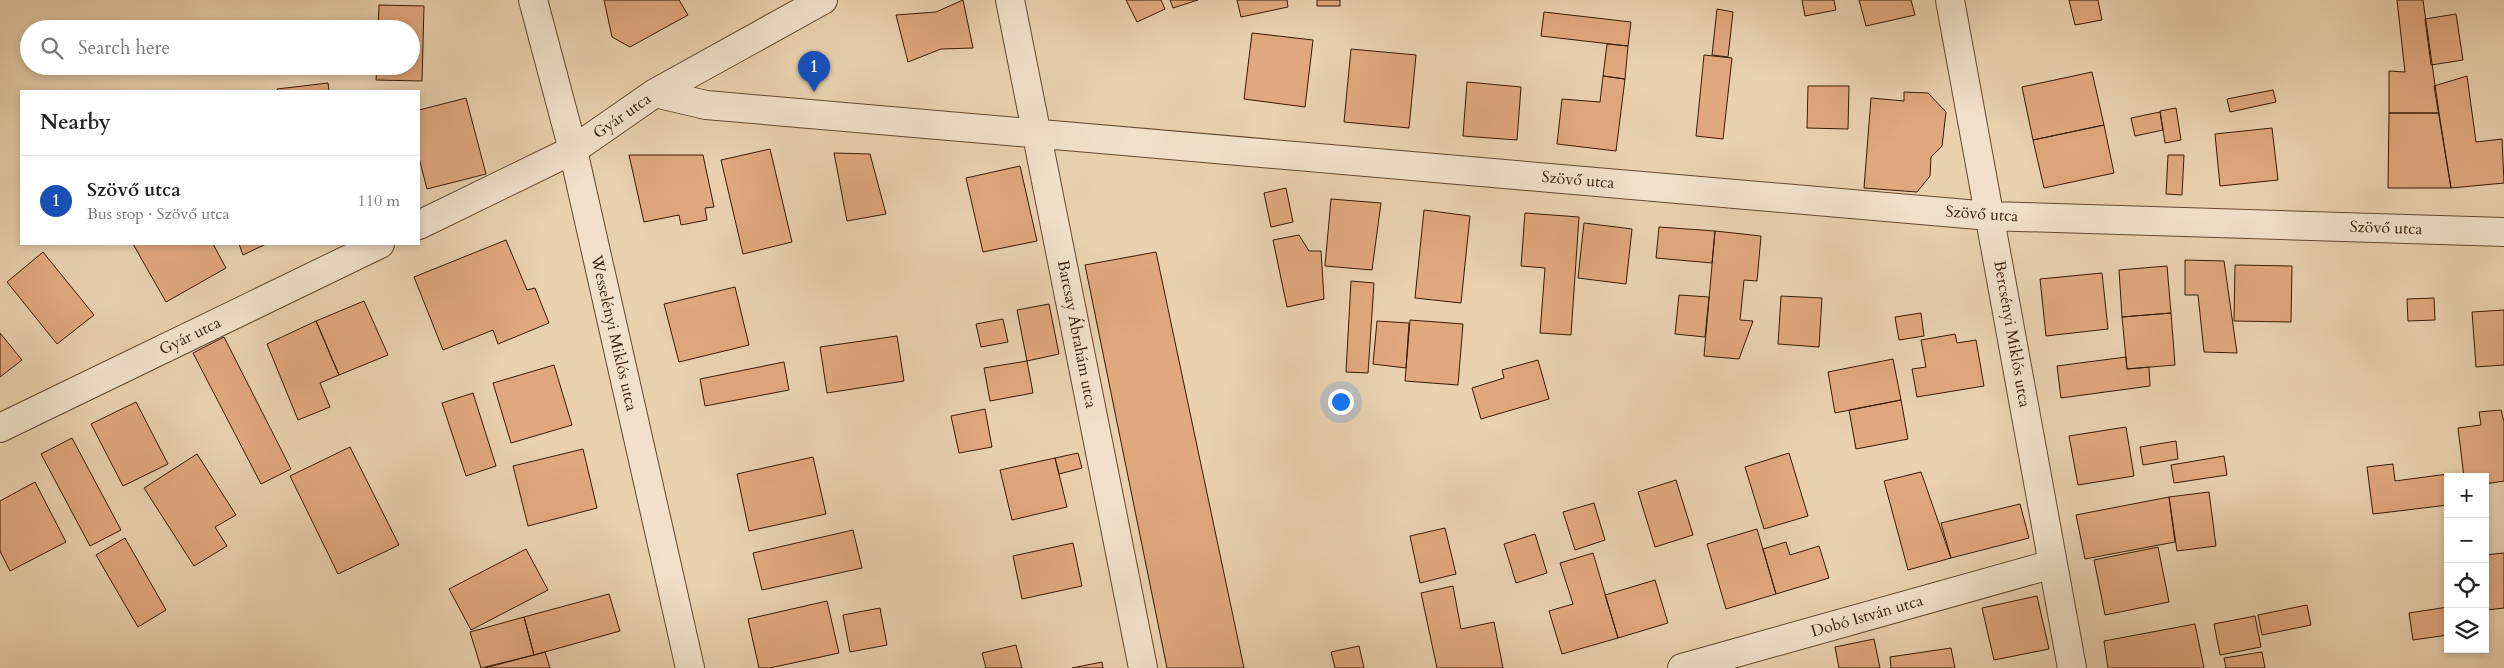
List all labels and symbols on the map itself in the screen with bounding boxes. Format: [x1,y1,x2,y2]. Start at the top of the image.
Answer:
pin: 1 [798,51,830,92]
street label: Gyár utca [589,88,655,144]
street label: Szövő utca [1541,166,1615,194]
street label: Szövő utca [1945,200,2019,228]
street label: Szövő utca [2349,216,2423,240]
street label: Wesselényi Miklós utca [585,252,643,413]
street label: Barcsay Ábrahám utca [1052,258,1102,410]
street label: Bercsényi Miklós utca [1988,259,2036,409]
street label: Gyár utca [155,312,225,360]
your location [1328,389,1354,415]
street label: Dobó István utca [1808,589,1926,642]

